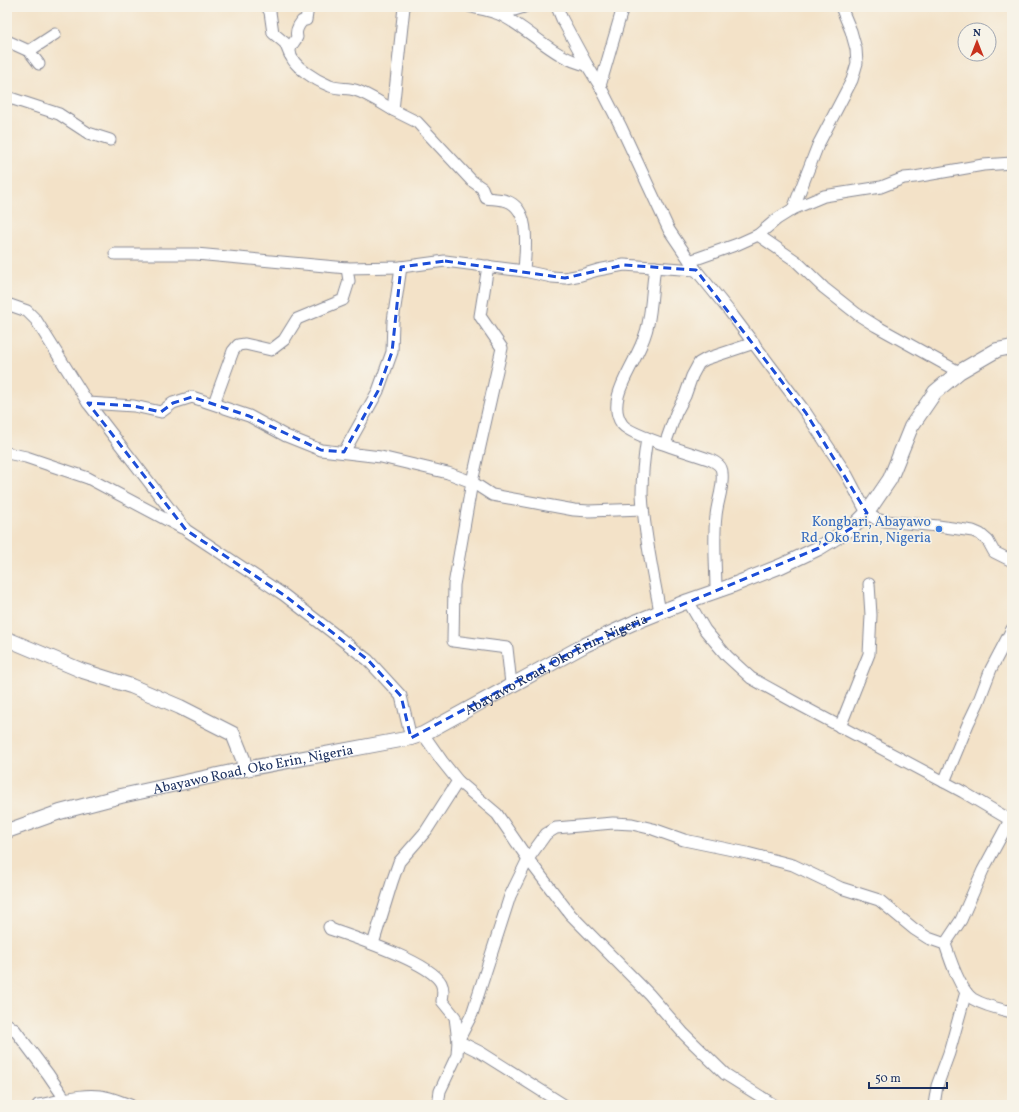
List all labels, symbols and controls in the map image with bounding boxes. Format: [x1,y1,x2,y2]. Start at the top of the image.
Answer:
north arrow [957,22,997,62]
text: N [973,26,981,41]
place label: Kongbari, Abayawo Rd, Oko Erin, Nigeria [801,513,931,548]
marker: Kongbari, Abayawo Rd, Oko Erin, Nigeria [934,524,944,534]
street label: Abayawo Road, Oko Erin, Nigeria [461,610,651,720]
street label: Abayawo Road, Oko Erin, Nigeria [151,741,355,800]
scale bar [869,1064,947,1090]
text: 50 m [875,1071,901,1087]

